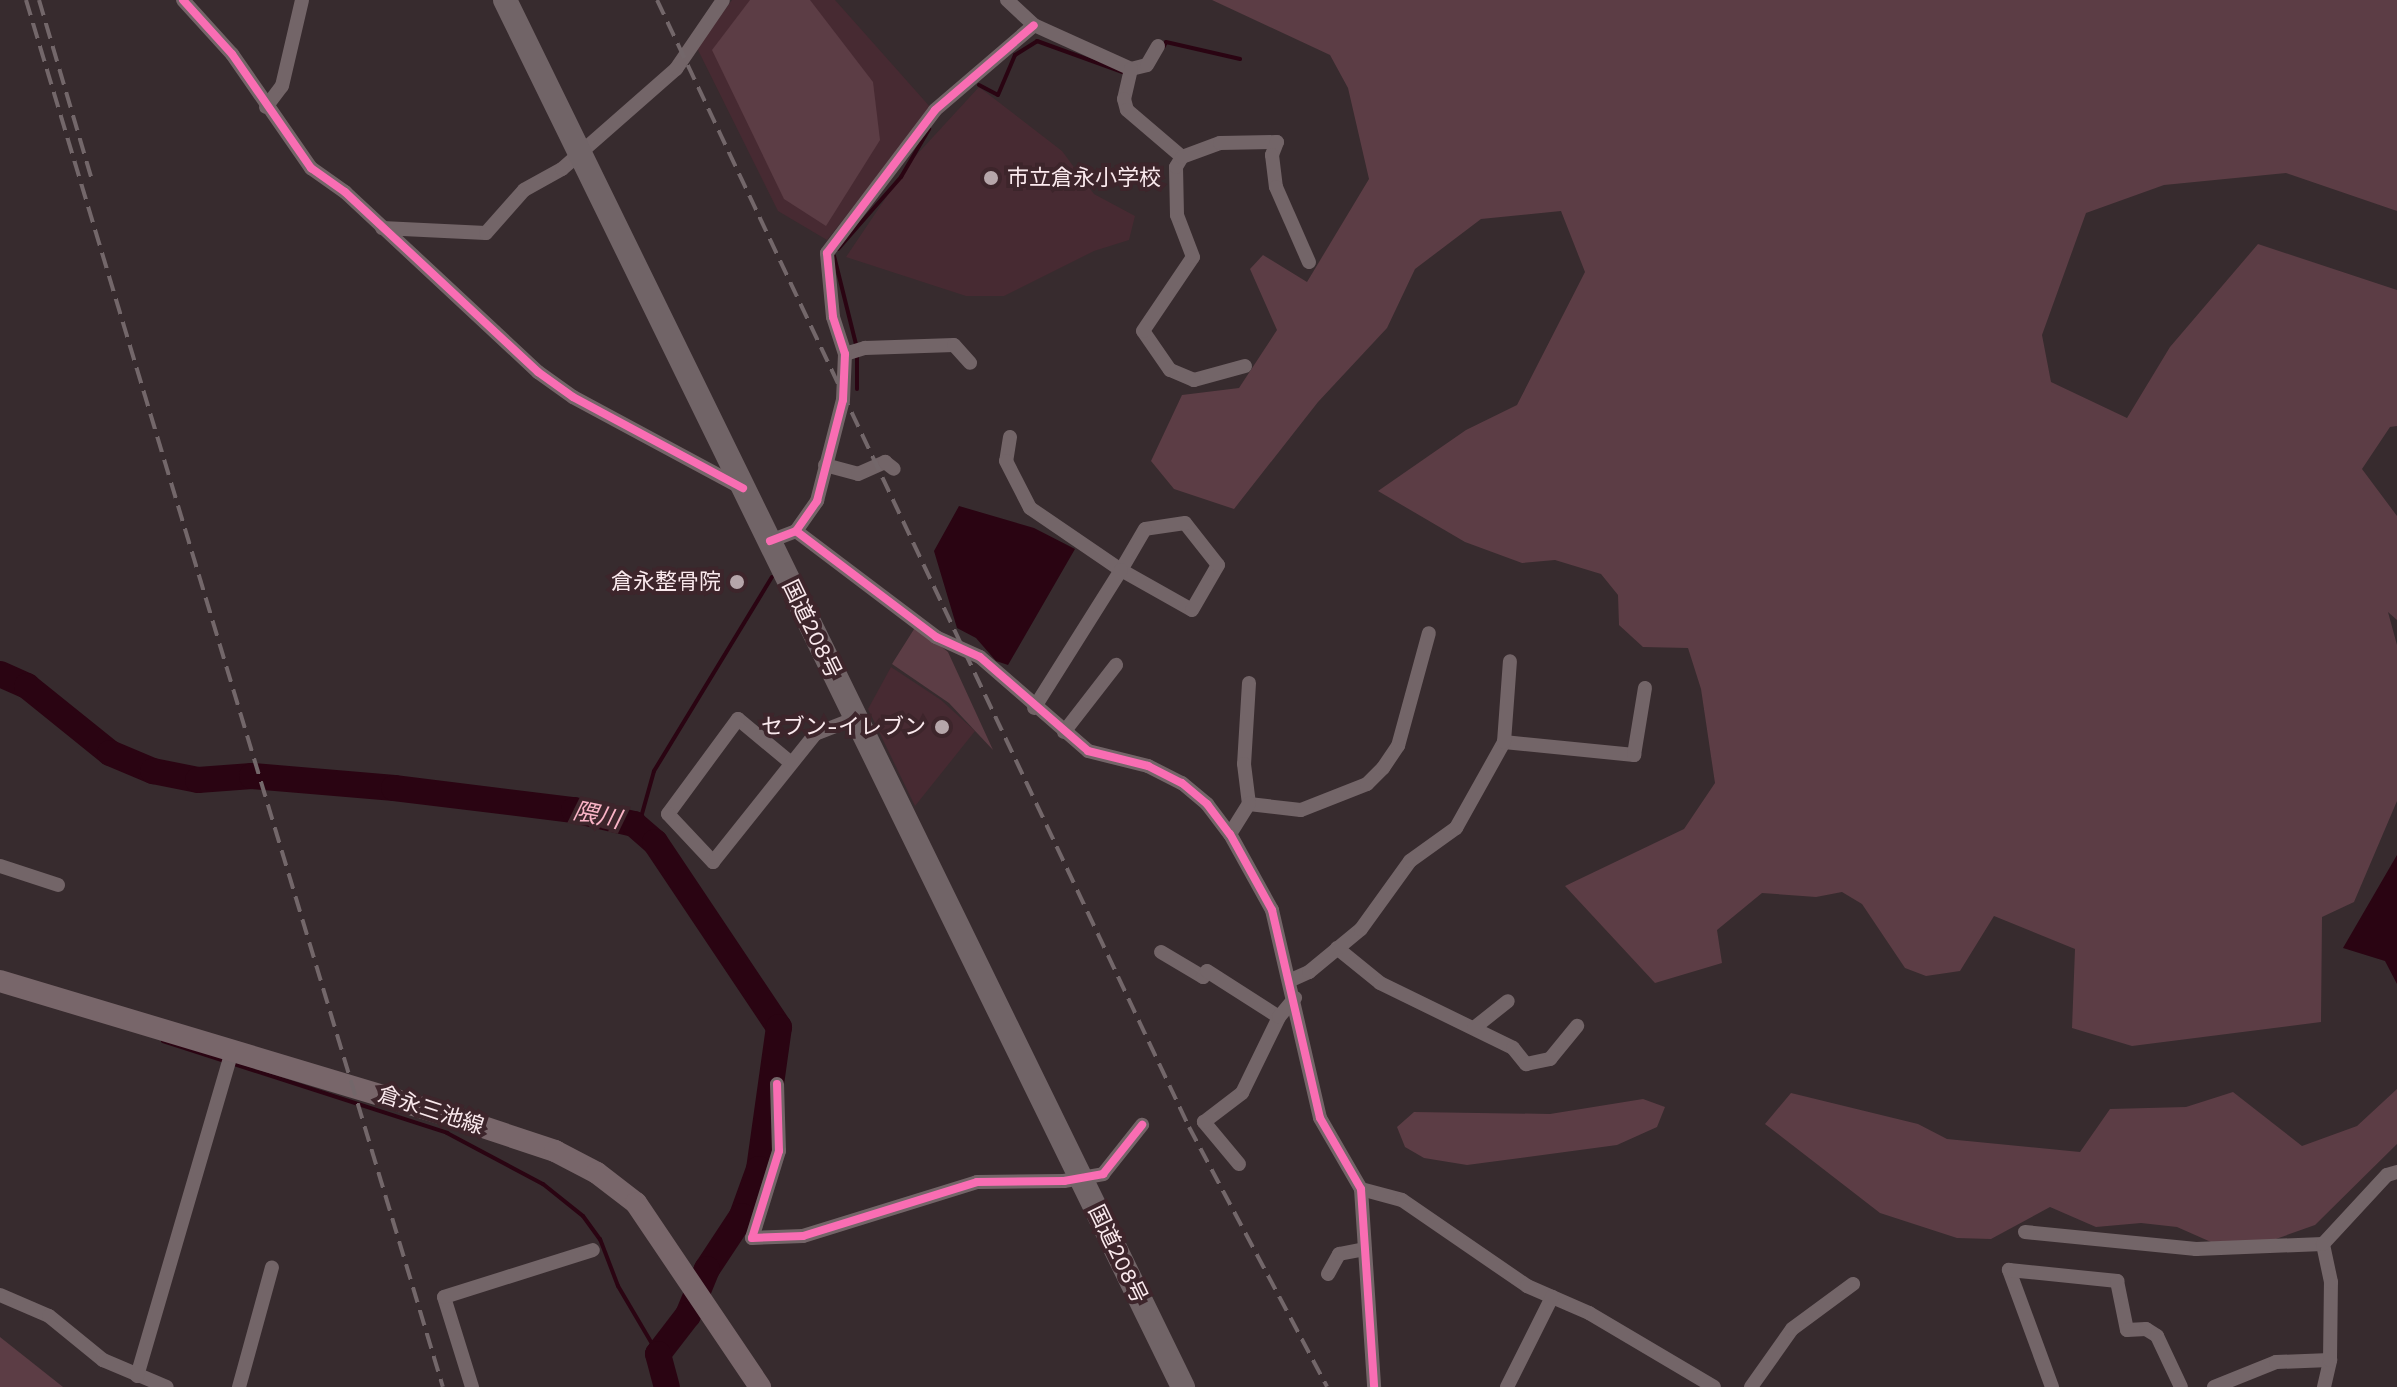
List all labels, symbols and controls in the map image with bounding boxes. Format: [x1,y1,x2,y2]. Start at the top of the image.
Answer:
place label: 市立倉永小学校 [1007,165,1161,191]
marker: 市立倉永小学校 [982,169,1000,187]
place label: 倉永整骨院 [611,569,721,595]
marker: 倉永整骨院 [728,573,746,591]
street label: 国道208号 [777,576,847,682]
place label: セブン-イレブン [761,714,926,740]
marker: セブン-イレブン [933,718,951,736]
water label: 隈川 [571,797,623,835]
street label: 倉永三池線 [375,1080,487,1140]
street label: 国道208号 [1083,1201,1153,1307]

